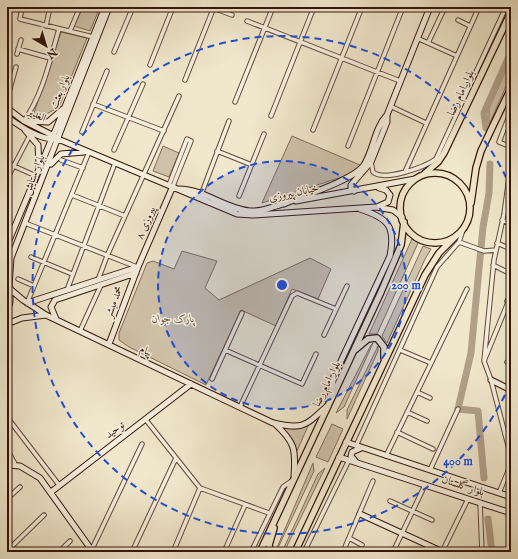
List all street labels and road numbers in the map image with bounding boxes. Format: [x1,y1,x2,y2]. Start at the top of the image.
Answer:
street label: بلوار امام رضا [444,68,479,119]
street label: بلوار بعثت [47,73,73,111]
street label: الغدیر [25,104,49,125]
street label: بلوار ستایش [20,153,48,197]
street label: خیابان پیروزی [268,181,320,205]
street label: پیروزی ۸ [133,204,159,241]
street label: محمد مبشر [101,284,126,321]
street label: پیام [137,342,155,362]
street label: بلوار امام رضا [310,359,346,410]
street label: توحید [102,418,128,442]
street label: بلوار گلستان [440,472,486,499]

